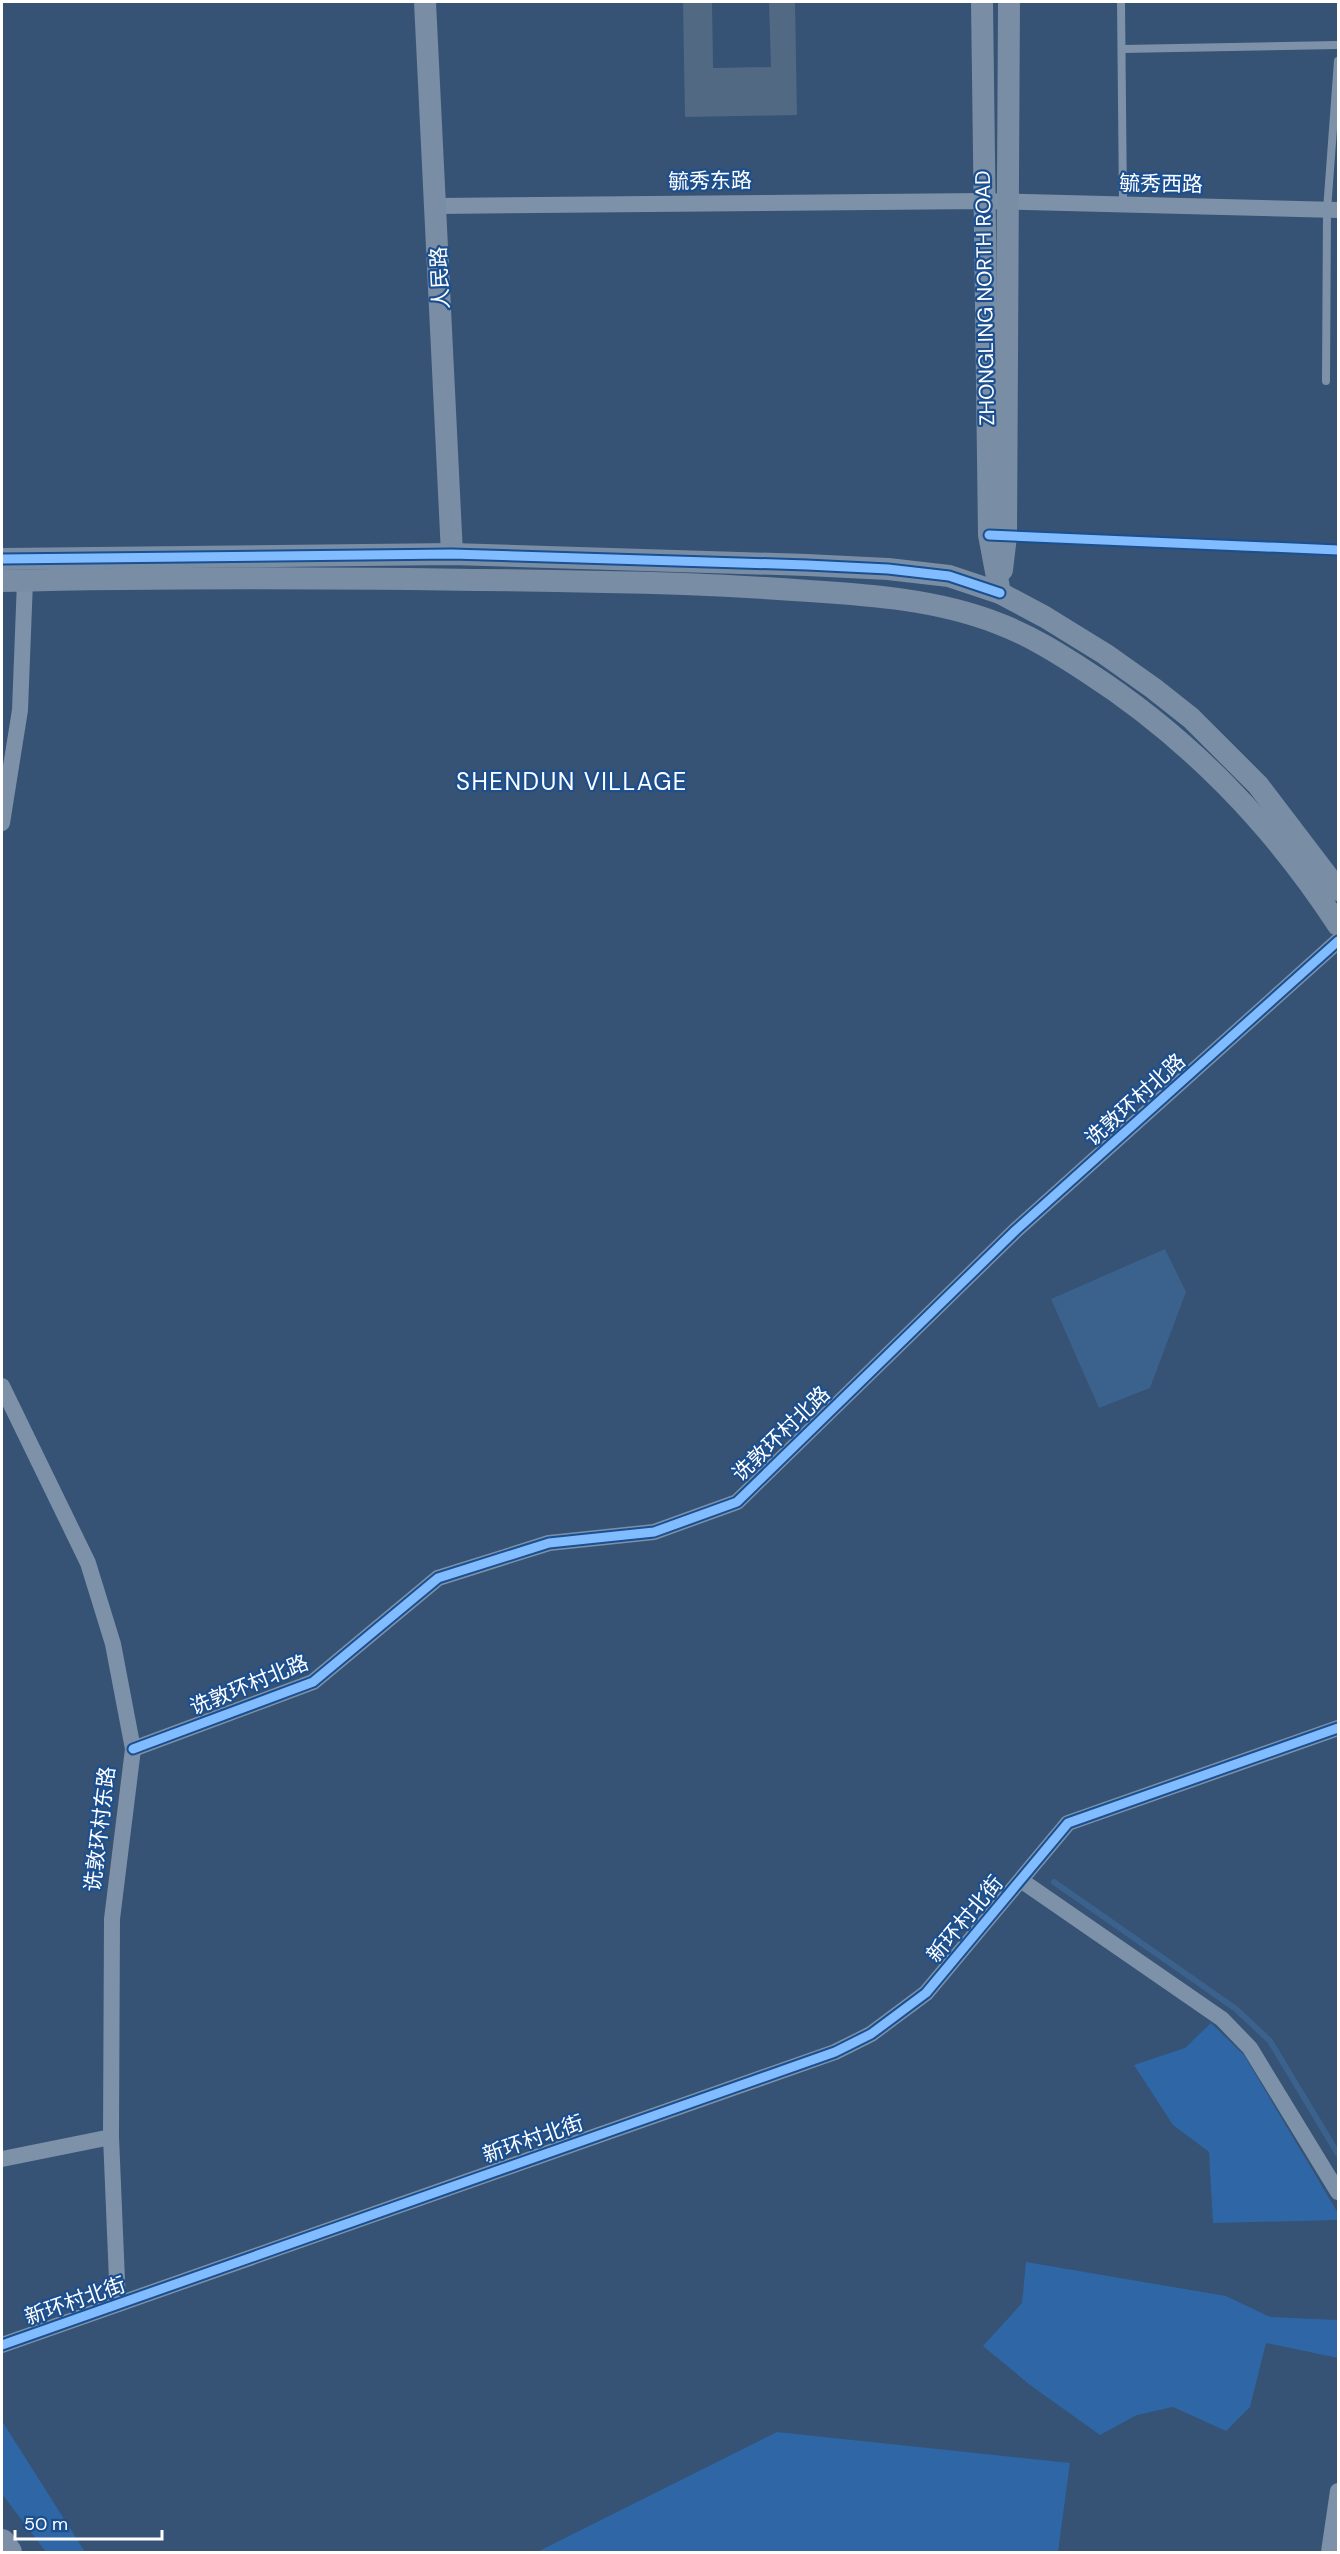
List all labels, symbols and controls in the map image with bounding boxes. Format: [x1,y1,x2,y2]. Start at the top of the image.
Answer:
street label: 毓秀东路 [668,166,752,196]
street label: 毓秀西路 [1119,169,1203,199]
street label: ZHONGLING NORTH ROAD [969,170,1001,426]
street label: 人民路 [424,246,456,310]
district label: SHENDUN VILLAGE [456,766,688,797]
street label: 诜敦环村北路 [1079,1047,1191,1153]
street label: 诜敦环村北路 [726,1380,836,1488]
street label: 诜敦环村北路 [185,1648,313,1722]
street label: 诜敦环村东路 [78,1765,122,1893]
street label: 新环村北街 [921,1870,1009,1968]
street label: 新环村北街 [479,2109,587,2169]
street label: 新环村北街 [21,2271,129,2331]
scale bar [15,2503,162,2541]
text: 50 m [24,2512,68,2536]

